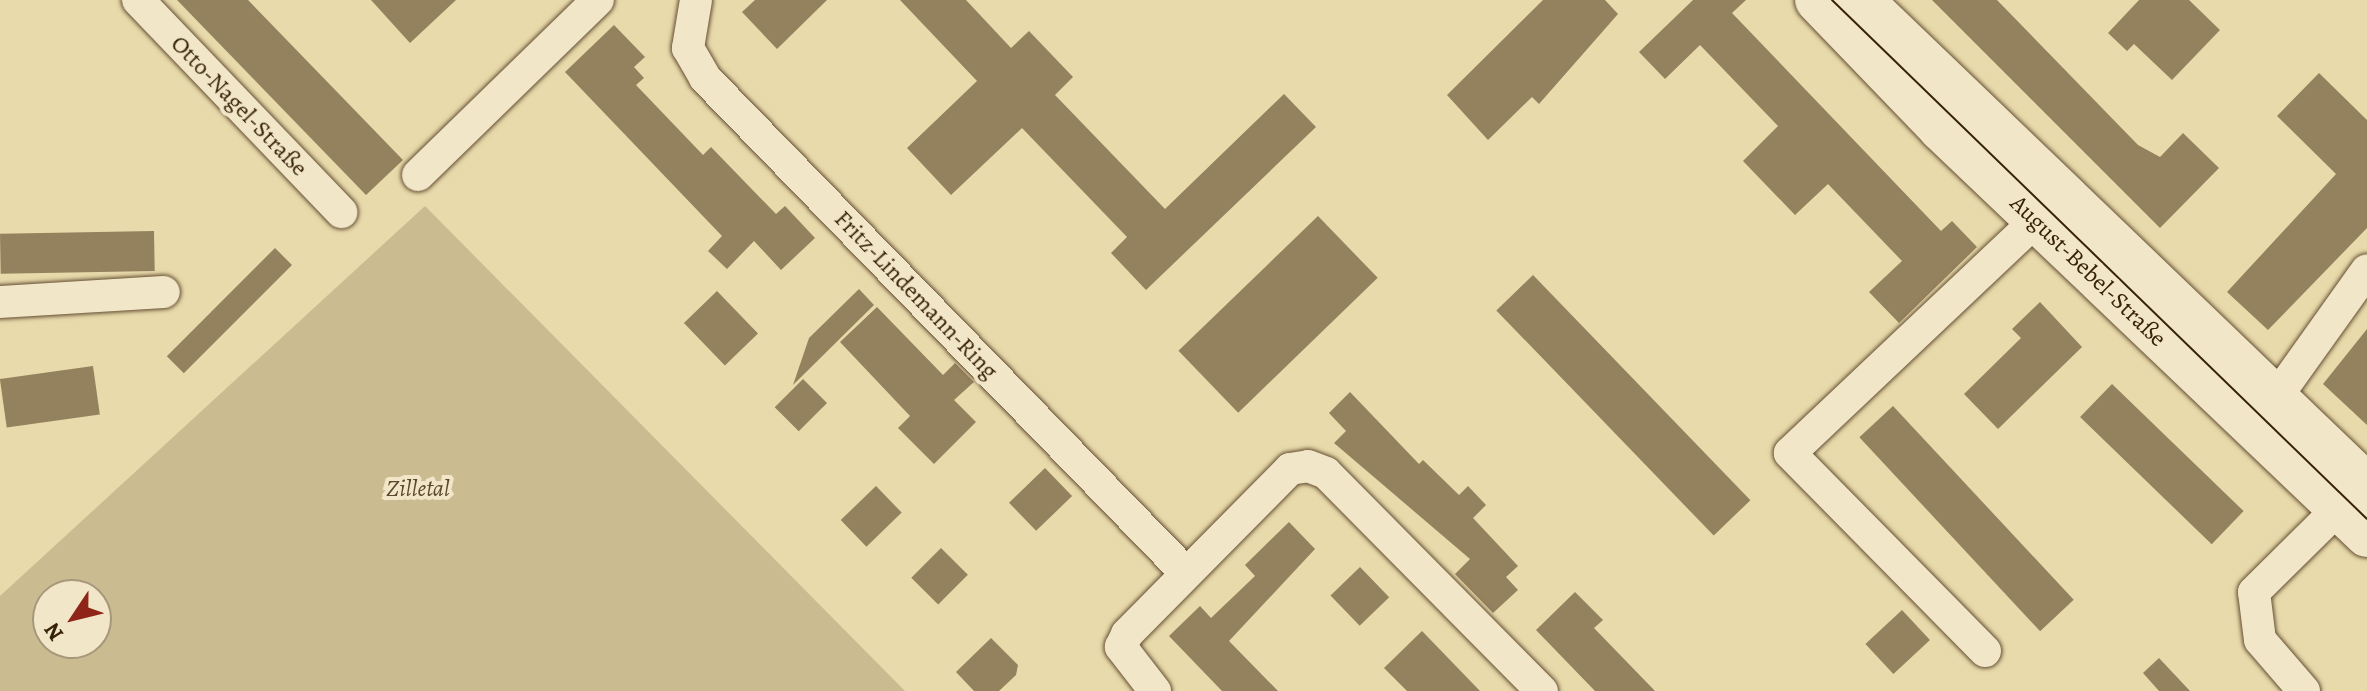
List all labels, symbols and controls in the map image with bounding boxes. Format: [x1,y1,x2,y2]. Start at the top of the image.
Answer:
street label: Otto-Nagel-Straße [165,30,313,182]
street label: August-Bebel-Straße [2004,189,2172,353]
street label: Fritz-Lindemann-Ring [828,205,1004,385]
park label: Zilletal [386,475,450,503]
north arrow [32,579,112,659]
text: N [37,616,71,647]

